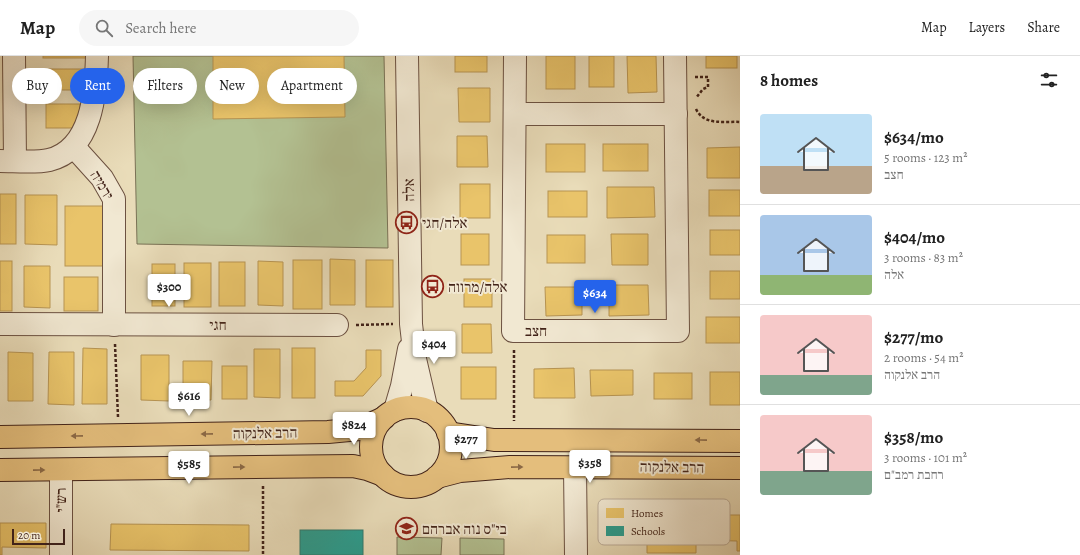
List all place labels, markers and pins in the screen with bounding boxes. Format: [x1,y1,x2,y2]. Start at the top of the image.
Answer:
bus stop icon: אלה/חגי [394,210,420,236]
place label: אלה/חגי [422,213,468,233]
pin: $300 [145,274,193,308]
bus stop icon: אלה/מרווה [419,274,445,300]
place label: אלה/מרווה [448,277,508,297]
pin: $634 [571,280,619,314]
pin: $404 [410,331,458,365]
pin: $616 [165,383,213,417]
pin: $824 [330,412,378,446]
pin: $277 [442,426,490,460]
pin: $358 [566,450,614,484]
pin: $585 [165,451,213,485]
school or university icon: בי"ס נוה אברהם [393,516,419,542]
place label: בי"ס נוה אברהם [422,519,507,539]

